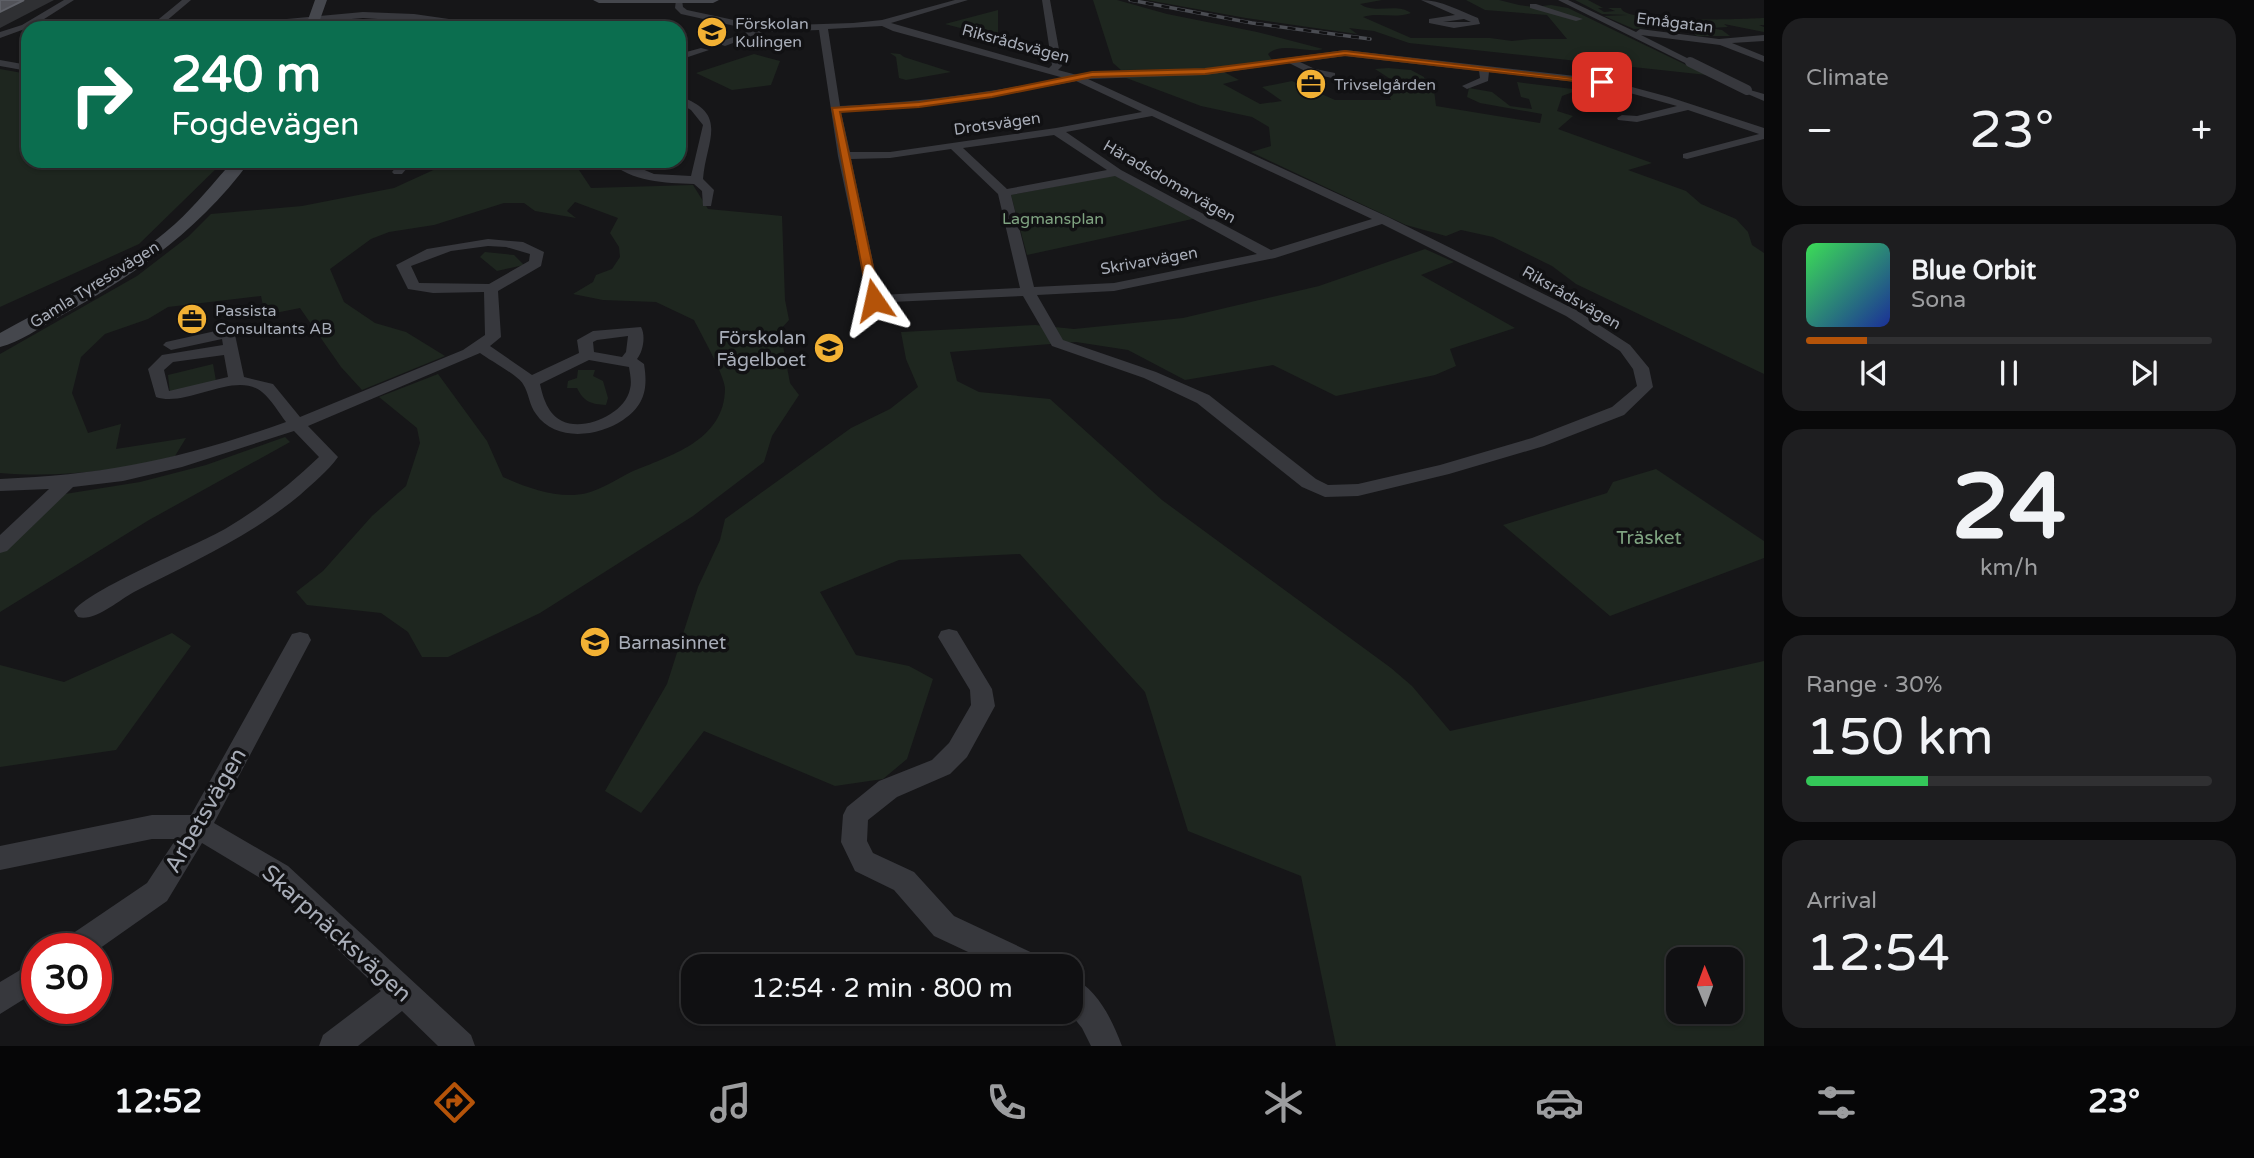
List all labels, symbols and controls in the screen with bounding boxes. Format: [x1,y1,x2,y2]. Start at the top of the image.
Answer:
street label: Emågatan [1635,8,1715,38]
place label: Förskolan Kulingen [735,14,809,52]
school or university icon: Förskolan Kulingen [695,15,729,49]
street label: Riksrådsvägen [960,20,1072,68]
text: 240 m [171,46,321,105]
icon: right [56,49,147,140]
pin [1572,52,1632,112]
icon: arrive [1583,63,1621,101]
text: Climate [1806,64,1889,92]
office icon: Trivselgården [1294,67,1328,101]
place label: Trivselgården [1334,75,1436,95]
text: 23° [1969,99,2054,162]
text: Fogdevägen [171,106,360,144]
street label: Drotsvägen [952,108,1042,140]
text: − [1806,108,1833,154]
text: + [2191,108,2212,154]
street label: Häradsdomarvägen [1100,136,1239,228]
park label: Lagmansplan [1002,209,1104,229]
street label: Gamla Tyresövägen [26,237,163,333]
street label: Skrivarvägen [1099,243,1199,279]
text: Blue Orbit [1911,255,2036,286]
street label: Riksrådsvägen [1519,262,1624,334]
position arrow [837,263,911,337]
text: Sona [1911,286,1966,314]
place label: Passista Consultants AB [215,301,332,339]
office icon: Passista Consultants AB [175,302,209,336]
place label: Förskolan Fågelboet [716,327,806,371]
school or university icon: Förskolan Fågelboet [812,331,846,365]
icon: previous [1855,354,1893,392]
icon: pause [1990,354,2028,392]
icon: next [2125,354,2163,392]
text: 24 [1952,453,2066,563]
park label: Träsket [1616,527,1682,549]
text: km/h [1980,554,2038,582]
school or university icon: Barnasinnet [578,625,612,659]
place label: Barnasinnet [618,632,726,654]
text: Range · 30% [1806,671,1942,699]
text: 150 km [1806,706,1994,769]
street label: Arbetsvägen [159,743,253,878]
street label: Skarpnäcksvägen [256,859,417,1008]
text: Arrival [1806,887,1877,915]
text: 12:54 [1806,922,1950,985]
speed limit sign: 30 [21,933,112,1024]
north arrow [1666,947,1743,1024]
map controls [1666,947,1743,1024]
text: 12:54 · 2 min · 800 m [751,973,1013,1004]
icon: directions [430,1078,479,1127]
icon: music [706,1078,755,1127]
icon: phone [982,1078,1031,1127]
icon: climate [1259,1078,1308,1127]
icon: car [1535,1078,1584,1127]
icon: filters [1812,1078,1861,1127]
text: 12:52 [114,1083,202,1121]
text: 23° [2088,1083,2140,1121]

